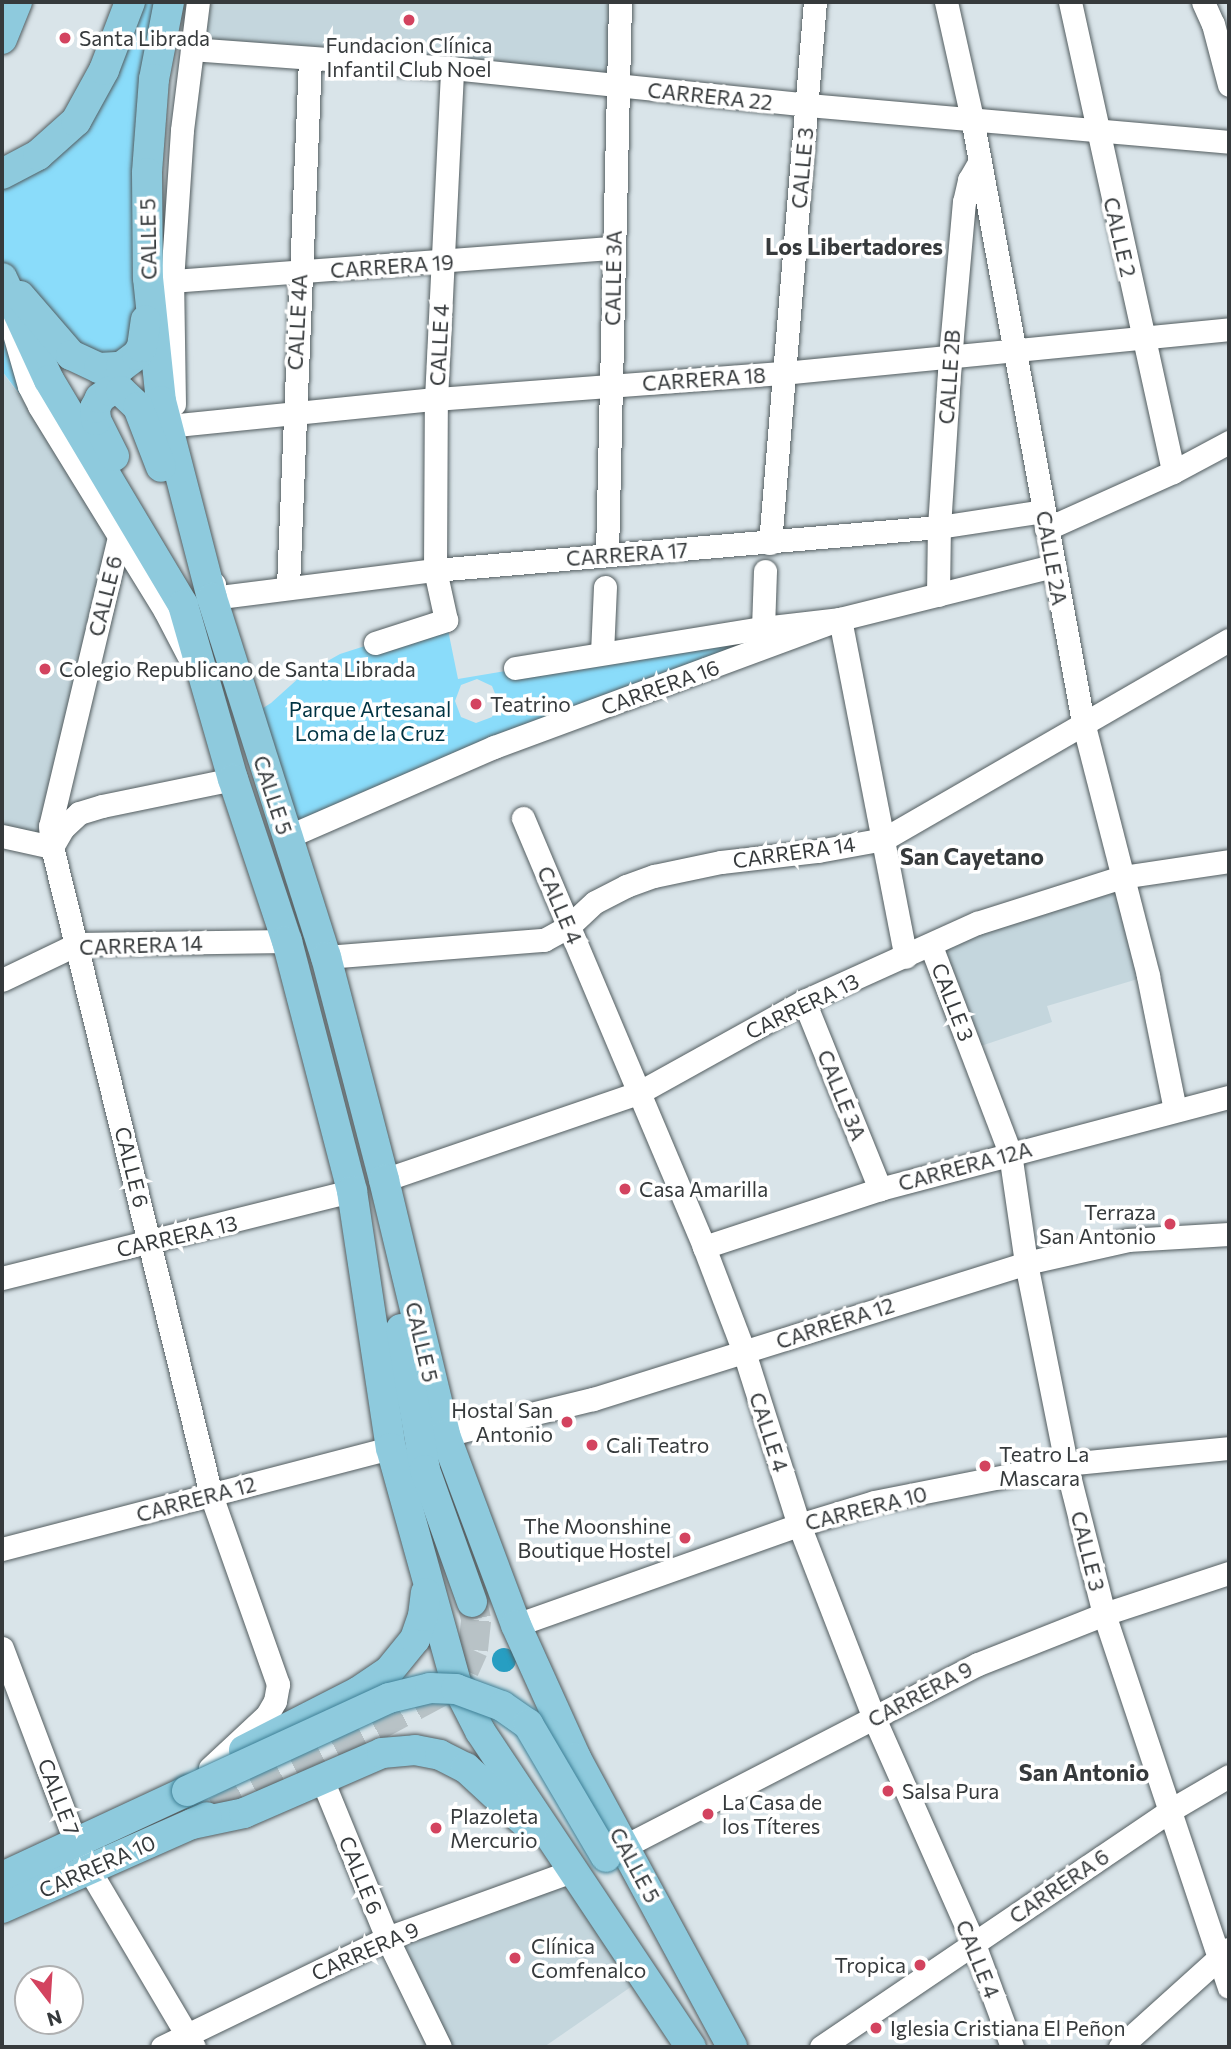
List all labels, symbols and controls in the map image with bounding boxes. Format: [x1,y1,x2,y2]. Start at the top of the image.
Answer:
marker: Fundacion Clínica Infantil Club Noel [399,10,419,30]
place label: Santa Librada [79,25,210,51]
marker: Santa Librada [57,30,73,46]
place label: Fundacion Clínica Infantil Club Noel [326,32,492,82]
street label: CARRERA 22 [646,77,774,115]
street label: CALLE 3 [786,126,818,210]
street label: CALLE 2 [1099,195,1141,279]
street label: CALLE 5 [135,198,161,280]
street label: CALLE 3A [600,230,626,326]
district label: Los Libertadores [765,232,943,260]
street label: CARRERA 19 [329,249,455,283]
street label: CALLE 4A [282,273,312,371]
street label: CALLE 4 [424,303,454,387]
street label: CALLE 2B [933,329,965,425]
street label: CARRERA 18 [641,362,767,396]
street label: CALLE 2A [1031,509,1073,607]
street label: CARRERA 17 [565,537,689,571]
street label: CALLE 6 [83,553,127,639]
street label: CARRERA 16 [598,654,722,720]
place label: Colegio Republicano de Santa Librada [59,656,416,682]
marker: Colegio Republicano de Santa Librada [37,661,53,677]
place label: Teatrino [490,691,571,717]
park label: Parque Artesanal Loma de la Cruz [289,696,451,746]
marker: Teatrino [468,696,484,712]
street label: CALLE 5 [248,752,298,838]
street label: CARRERA 14 [731,831,857,873]
district label: San Cayetano [900,842,1044,870]
street label: CALLE 4 [532,862,588,948]
street label: CARRERA 14 [79,930,203,960]
street label: CALLE 3 [927,959,979,1045]
street label: CARRERA 13 [741,968,863,1044]
street label: CALLE 3A [812,1046,872,1144]
street label: CALLE 6 [110,1124,154,1210]
street label: CARRERA 12A [895,1136,1035,1196]
place label: Casa Amarilla [639,1176,768,1202]
marker: Casa Amarilla [617,1181,633,1197]
place label: Terraza San Antonio [1039,1199,1156,1249]
street label: CARRERA 13 [114,1210,240,1262]
marker: Terraza San Antonio [1162,1216,1178,1232]
street label: CARRERA 12 [773,1292,897,1354]
street label: CALLE 5 [401,1299,443,1385]
street label: CALLE 4 [744,1389,794,1475]
place label: Hostal San Antonio [451,1397,553,1447]
marker: Hostal San Antonio [559,1414,575,1430]
place label: Cali Teatro [606,1432,709,1458]
marker: Cali Teatro [584,1437,600,1453]
place label: Teatro La Mascara [999,1441,1089,1491]
marker: Teatro La Mascara [977,1458,993,1474]
street label: CARRERA 12 [133,1471,259,1527]
street label: CARRERA 10 [802,1481,930,1535]
street label: CALLE 3 [1066,1508,1110,1594]
place label: The Moonshine Boutique Hostel [518,1513,671,1563]
marker: The Moonshine Boutique Hostel [677,1530,693,1546]
street label: CARRERA 9 [863,1656,977,1732]
street label: CALLE 7 [33,1755,85,1839]
district label: San Antonio [1019,1758,1149,1786]
place label: Salsa Pura [902,1778,999,1804]
marker: Salsa Pura [880,1783,896,1799]
place label: La Casa de los Títeres [722,1789,822,1839]
place label: Plazoleta Mercurio [450,1803,538,1853]
marker: La Casa de los Títeres [700,1806,716,1822]
marker: Plazoleta Mercurio [428,1820,444,1836]
street label: CALLE 5 [605,1823,665,1907]
street label: CARRERA 10 [35,1829,159,1903]
street label: CALLE 6 [334,1832,388,1918]
street label: CARRERA 6 [1004,1843,1114,1929]
street label: CARRERA 9 [307,1916,423,1986]
street label: CALLE 4 [951,1916,1005,2002]
place label: Clínica Comfenalco [531,1933,646,1983]
marker: Clínica Comfenalco [505,1948,525,1968]
place label: Tropica [835,1952,906,1978]
marker: Tropica [912,1957,928,1973]
north arrow [14,1965,84,2035]
text: N [45,2006,65,2032]
place label: Iglesia Cristiana El Peñon [890,2015,1126,2041]
marker: Iglesia Cristiana El Peñon [868,2020,884,2036]

